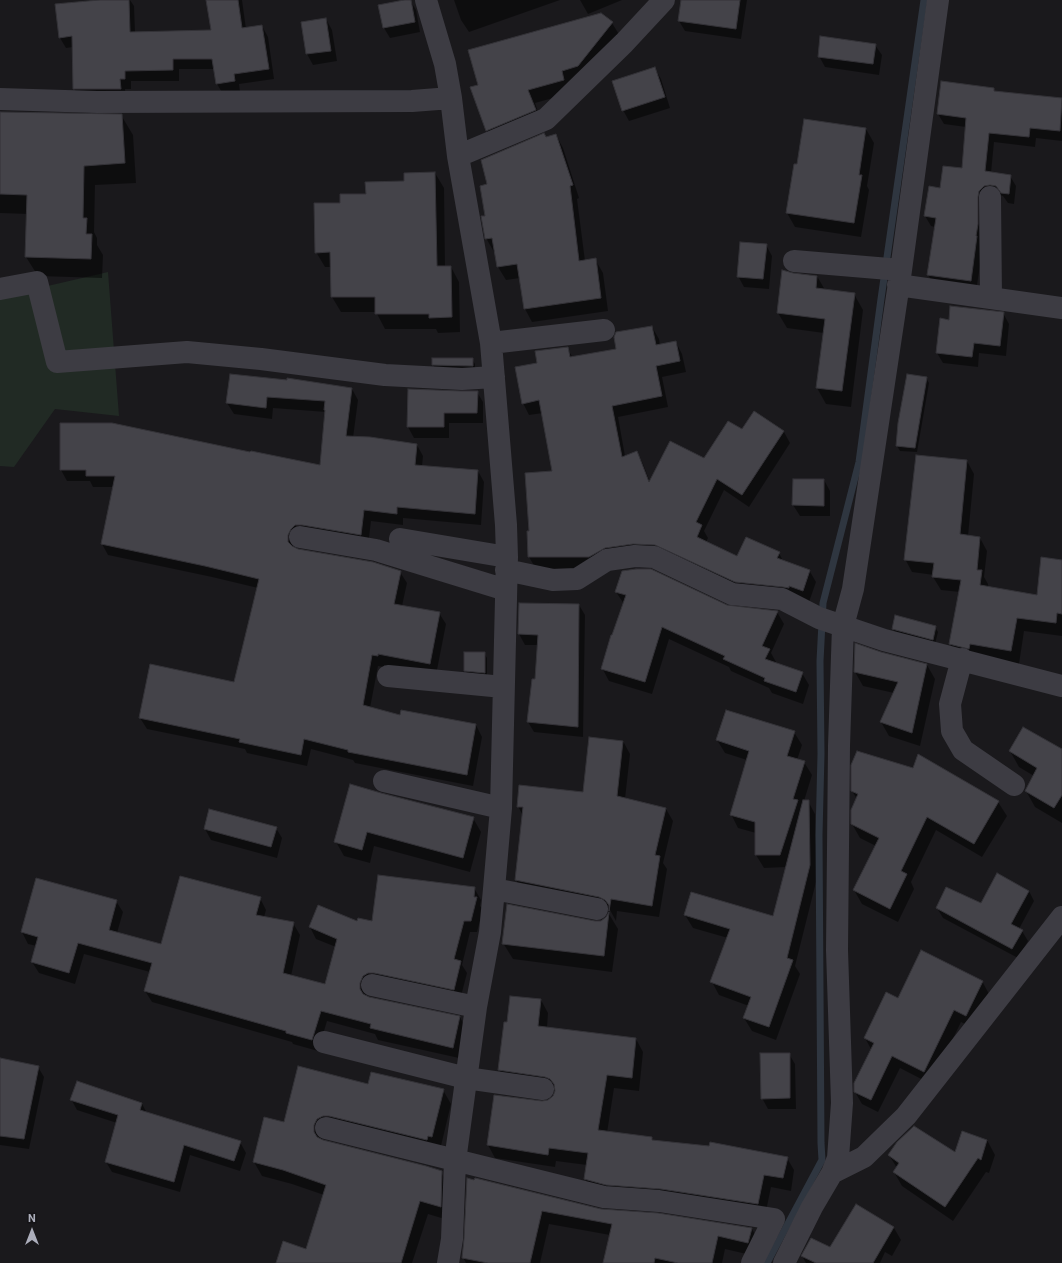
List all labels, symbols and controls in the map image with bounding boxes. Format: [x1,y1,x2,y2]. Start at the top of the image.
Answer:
north arrow [12,1211,52,1251]
text: N [28,1212,36,1225]

